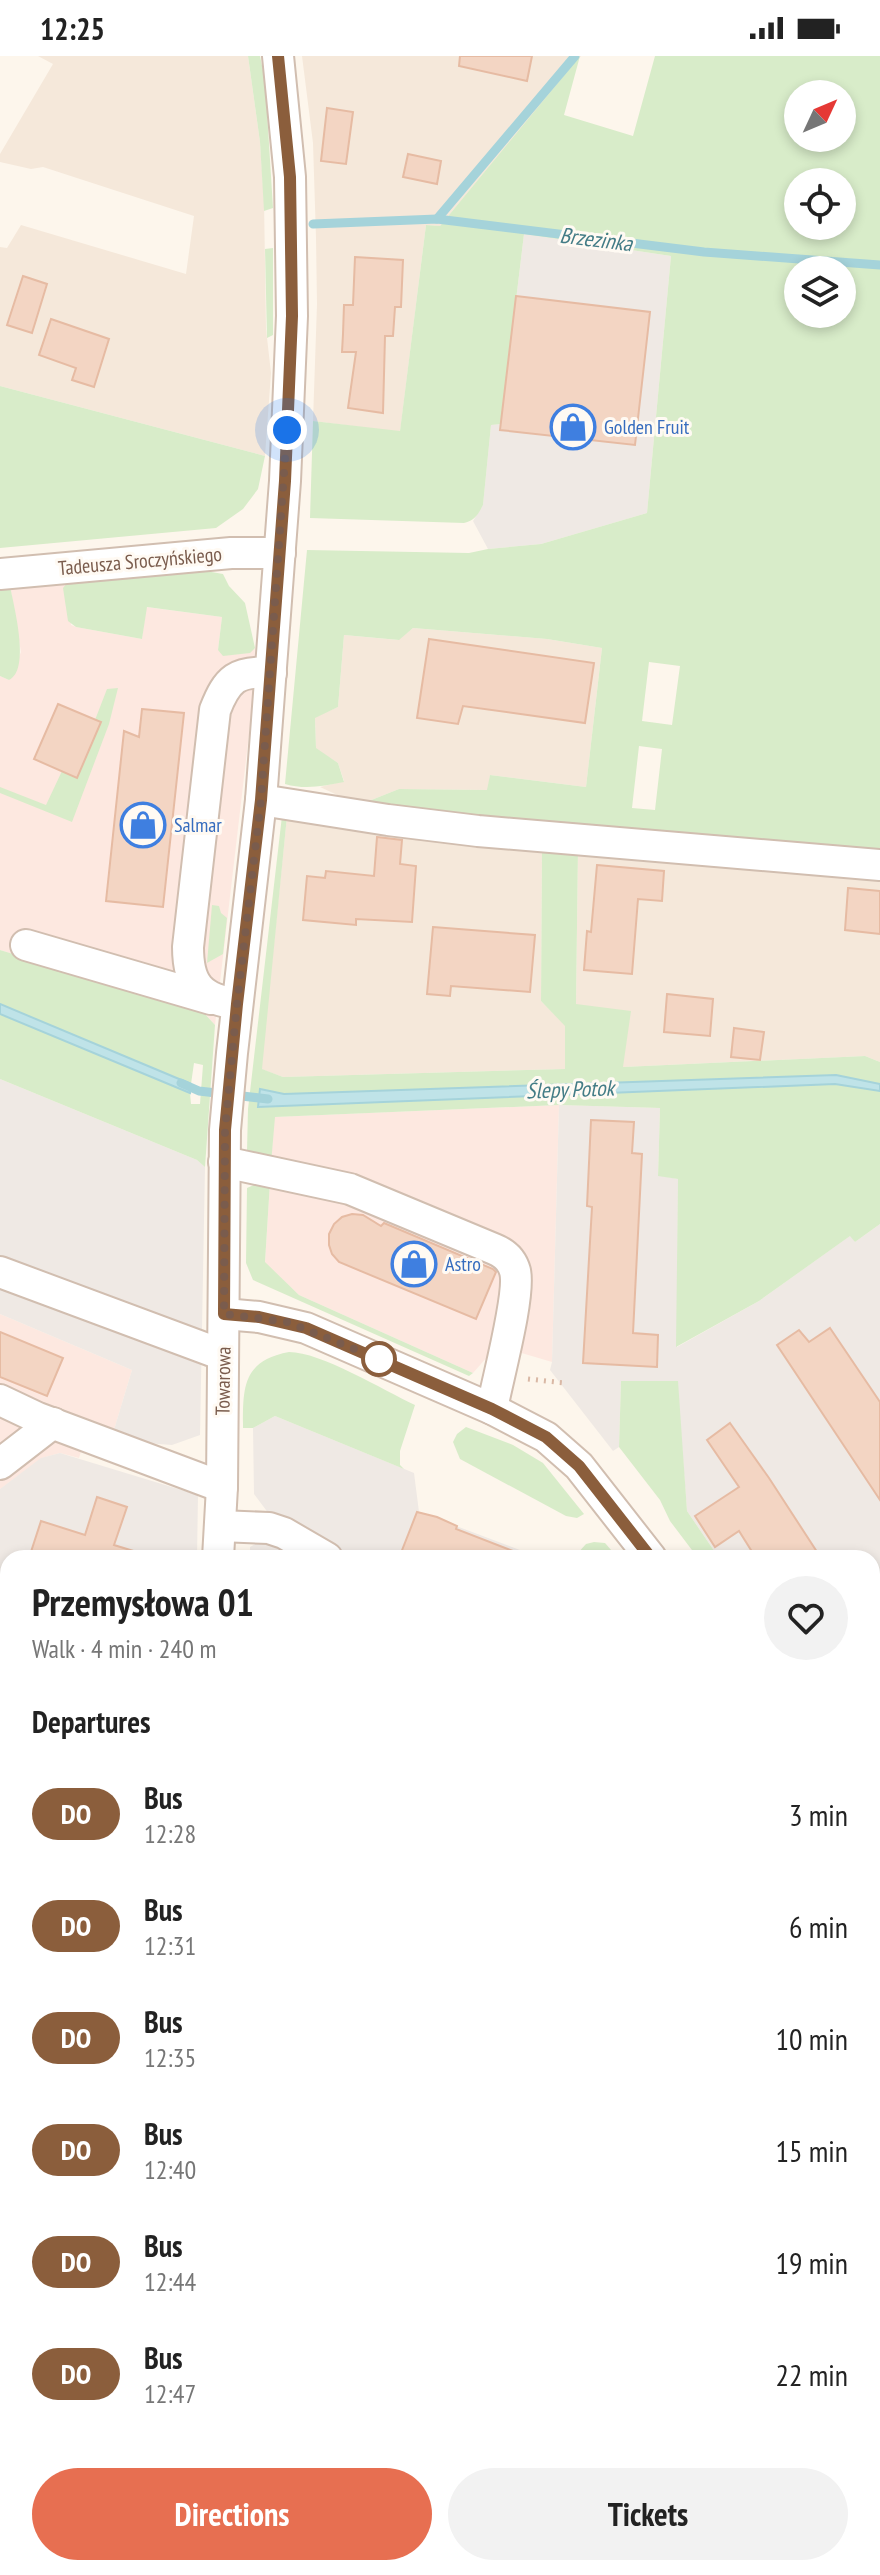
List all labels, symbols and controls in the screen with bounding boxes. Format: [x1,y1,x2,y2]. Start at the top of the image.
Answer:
text: 12:25 [40,9,105,48]
north arrow [784,80,856,152]
map controls [784,80,856,328]
button: locate [784,168,856,240]
water label: Brzezinka [558,221,635,257]
button: layers [784,256,856,328]
shop icon: Golden Fruit [549,403,597,451]
your location [267,410,307,450]
place label: Golden Fruit [604,414,690,440]
street label: Tadeusza Sroczyńskiego [57,541,223,581]
shop icon: Salmar [119,801,167,849]
place label: Salmar [174,812,222,838]
water label: Ślepy Potok [526,1073,617,1105]
shop icon: Astro [390,1240,438,1288]
place label: Astro [445,1251,481,1277]
unlabelled marker [362,1342,396,1376]
street label: Towarowa [209,1346,237,1416]
button: heart [764,1576,848,1660]
text: Przemysłowa 01 [32,1577,254,1626]
text: Walk · 4 min · 240 m [32,1632,216,1665]
text: Departures [32,1702,150,1741]
text: Bus [144,1778,183,1817]
text: DO [61,1795,91,1832]
text: 3 min [789,1795,848,1834]
text: 12:28 [144,1817,196,1850]
text: Bus [144,1890,183,1929]
text: DO [61,1907,91,1944]
text: 6 min [789,1907,848,1946]
text: 12:31 [144,1929,196,1962]
text: Bus [144,2002,183,2041]
text: DO [61,2019,91,2056]
text: 10 min [775,2019,848,2058]
text: 12:35 [144,2041,196,2074]
text: Bus [144,2114,183,2153]
text: DO [61,2131,91,2168]
text: 15 min [775,2131,848,2170]
text: 12:40 [144,2153,196,2186]
text: Bus [144,2226,183,2265]
text: DO [61,2243,91,2280]
text: 19 min [775,2243,848,2282]
text: 12:44 [144,2265,196,2298]
text: Bus [144,2338,183,2377]
text: DO [61,2355,91,2392]
text: 22 min [775,2355,848,2394]
text: 12:47 [144,2377,196,2410]
button: Directions [32,2468,432,2560]
button: Tickets [448,2468,848,2560]

